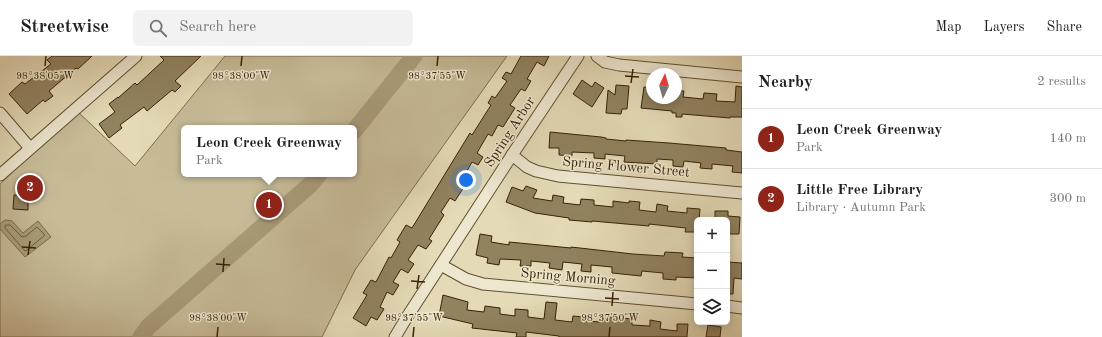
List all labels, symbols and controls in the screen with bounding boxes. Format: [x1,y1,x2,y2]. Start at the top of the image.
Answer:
search box [133,10,413,46]
icon: search [147,17,169,39]
text: Streetwise [20,18,109,37]
text: Search here [179,20,256,35]
text: Map [936,20,962,34]
text: Layers [984,20,1025,34]
text: Share [1047,20,1082,34]
north arrow [646,68,682,104]
text: 98°38'05"W [16,71,74,81]
text: 98°38'00"W [212,71,270,81]
text: 98°37'55"W [408,71,466,81]
text: Nearby [758,74,813,91]
text: 2 results [1037,75,1086,88]
street label: Spring Arbor [482,94,538,170]
text: Leon Creek Greenway [796,123,942,138]
popup [181,125,357,177]
text: 1 [767,132,775,145]
text: 140 m [1049,132,1086,145]
text: Leon Creek Greenway [196,136,342,151]
text: Park [796,141,823,154]
text: Park [196,154,223,167]
street label: Spring Flower Street [562,154,690,180]
your location [456,170,476,190]
pin: 2 [17,173,43,203]
text: Little Free Library [796,183,923,198]
pin: 1 [256,190,282,220]
text: 2 [767,192,775,205]
text: 300 m [1049,192,1086,205]
text: Library · Autumn Park [796,201,926,214]
map controls [694,217,730,325]
button: + [694,217,730,253]
button: − [694,253,730,289]
street label: Spring Morning [520,266,617,288]
button: layers [694,289,730,325]
text: 98°38'00"W [189,313,247,323]
text: 98°37'55"W [385,313,443,323]
text: 98°37'50"W [581,313,639,323]

